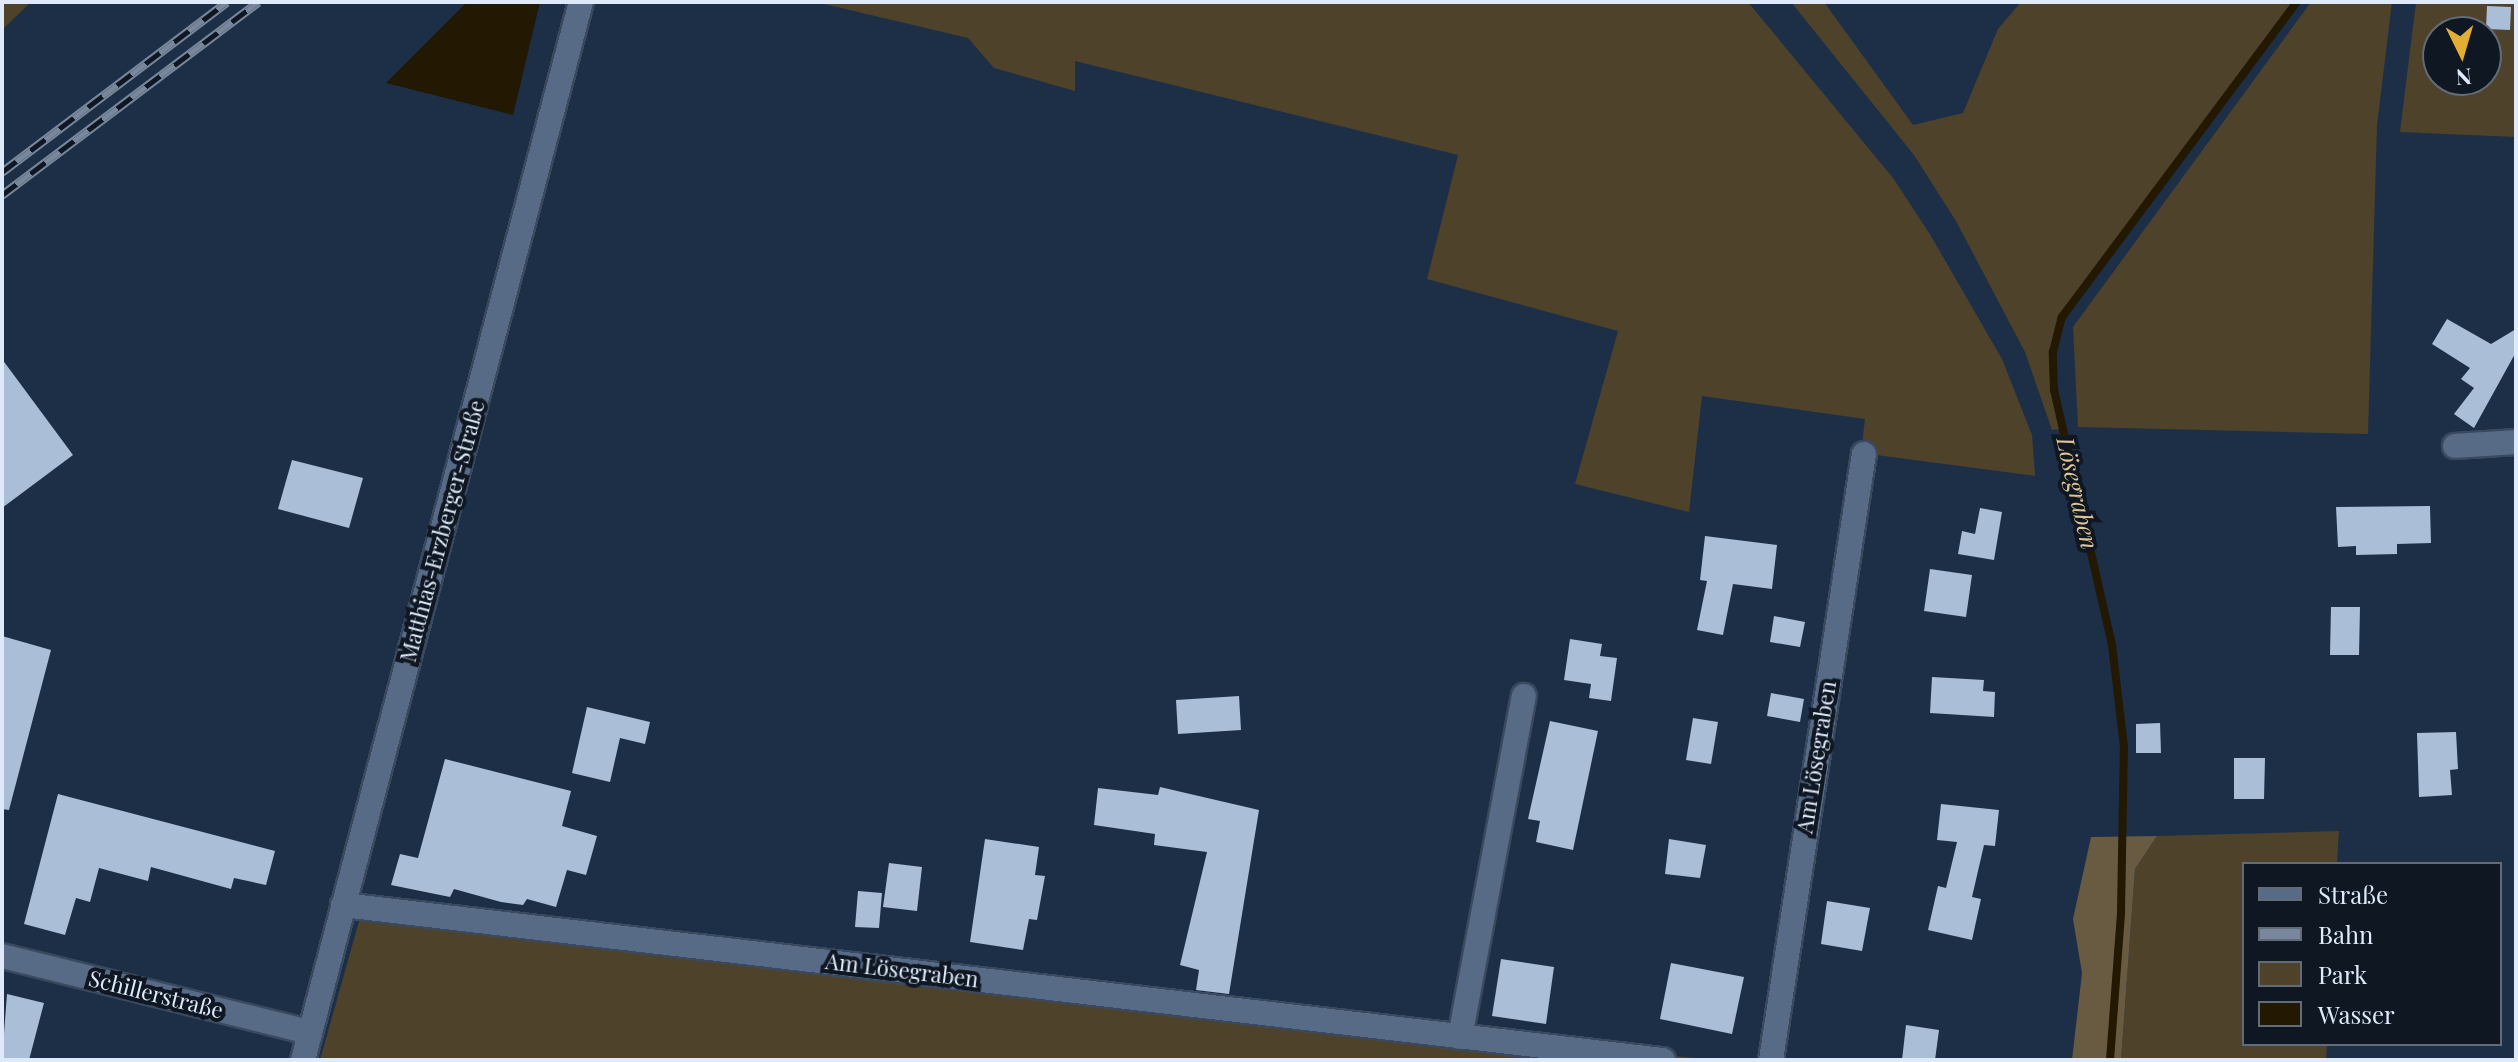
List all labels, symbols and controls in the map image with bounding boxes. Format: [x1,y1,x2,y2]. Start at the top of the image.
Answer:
north arrow [2422,16,2502,96]
text: N [2455,62,2473,94]
street label: Matthias-Erzberger-Straße [394,397,490,665]
water label: Lösegraben [2051,434,2105,552]
street label: Am Lösegraben [1791,679,1841,835]
legend [2242,862,2502,1046]
text: Straße [2318,878,2388,910]
text: Bahn [2318,918,2373,950]
street label: Am Lösegraben [824,948,980,992]
text: Park [2318,958,2367,990]
street label: Schillerstraße [86,965,226,1023]
text: Wasser [2318,998,2395,1030]

